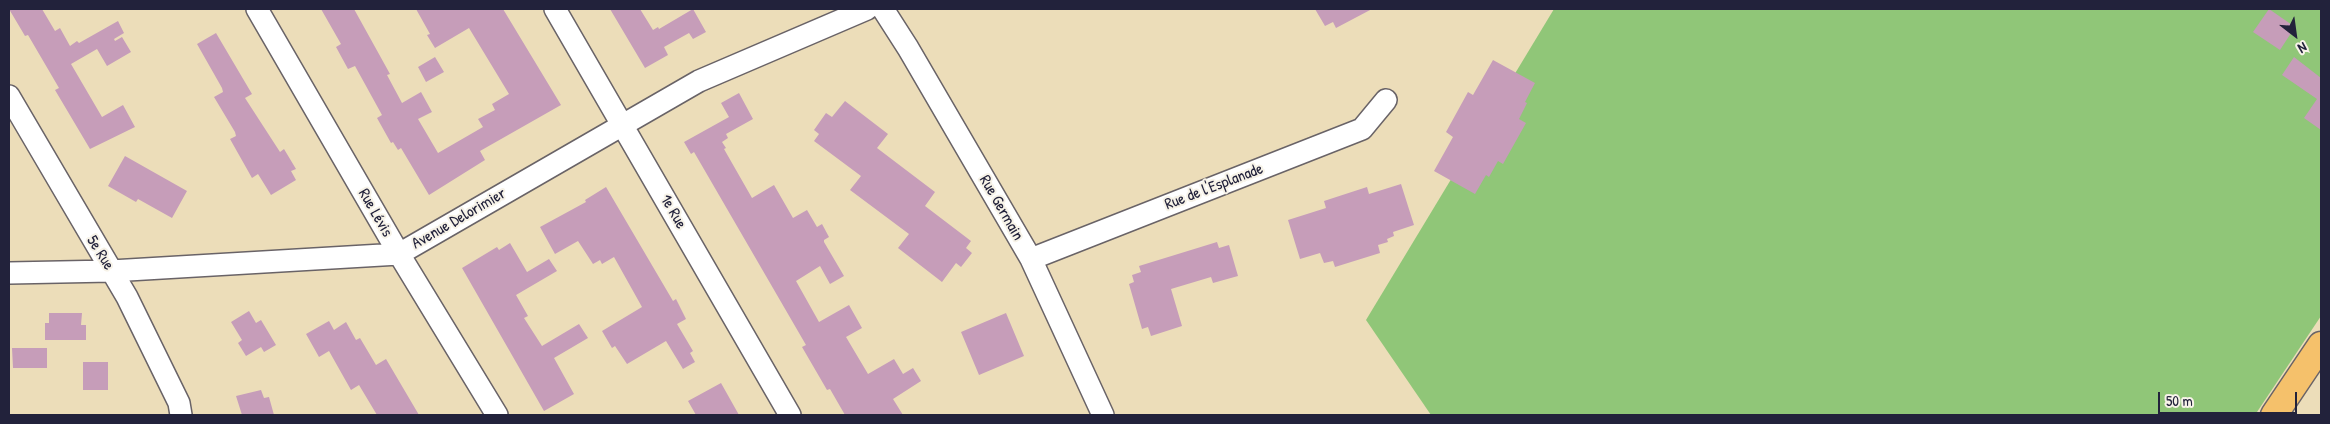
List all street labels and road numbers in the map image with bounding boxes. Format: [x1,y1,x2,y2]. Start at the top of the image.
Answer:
street label: Rue de l'Esplanade [1162,159,1266,215]
street label: Rue Germain [975,172,1027,244]
street label: Avenue Delorimier [408,184,510,254]
street label: Rue Lévis [354,186,396,240]
street label: 1e Rue [656,192,690,232]
street label: 5e Rue [82,232,118,274]

